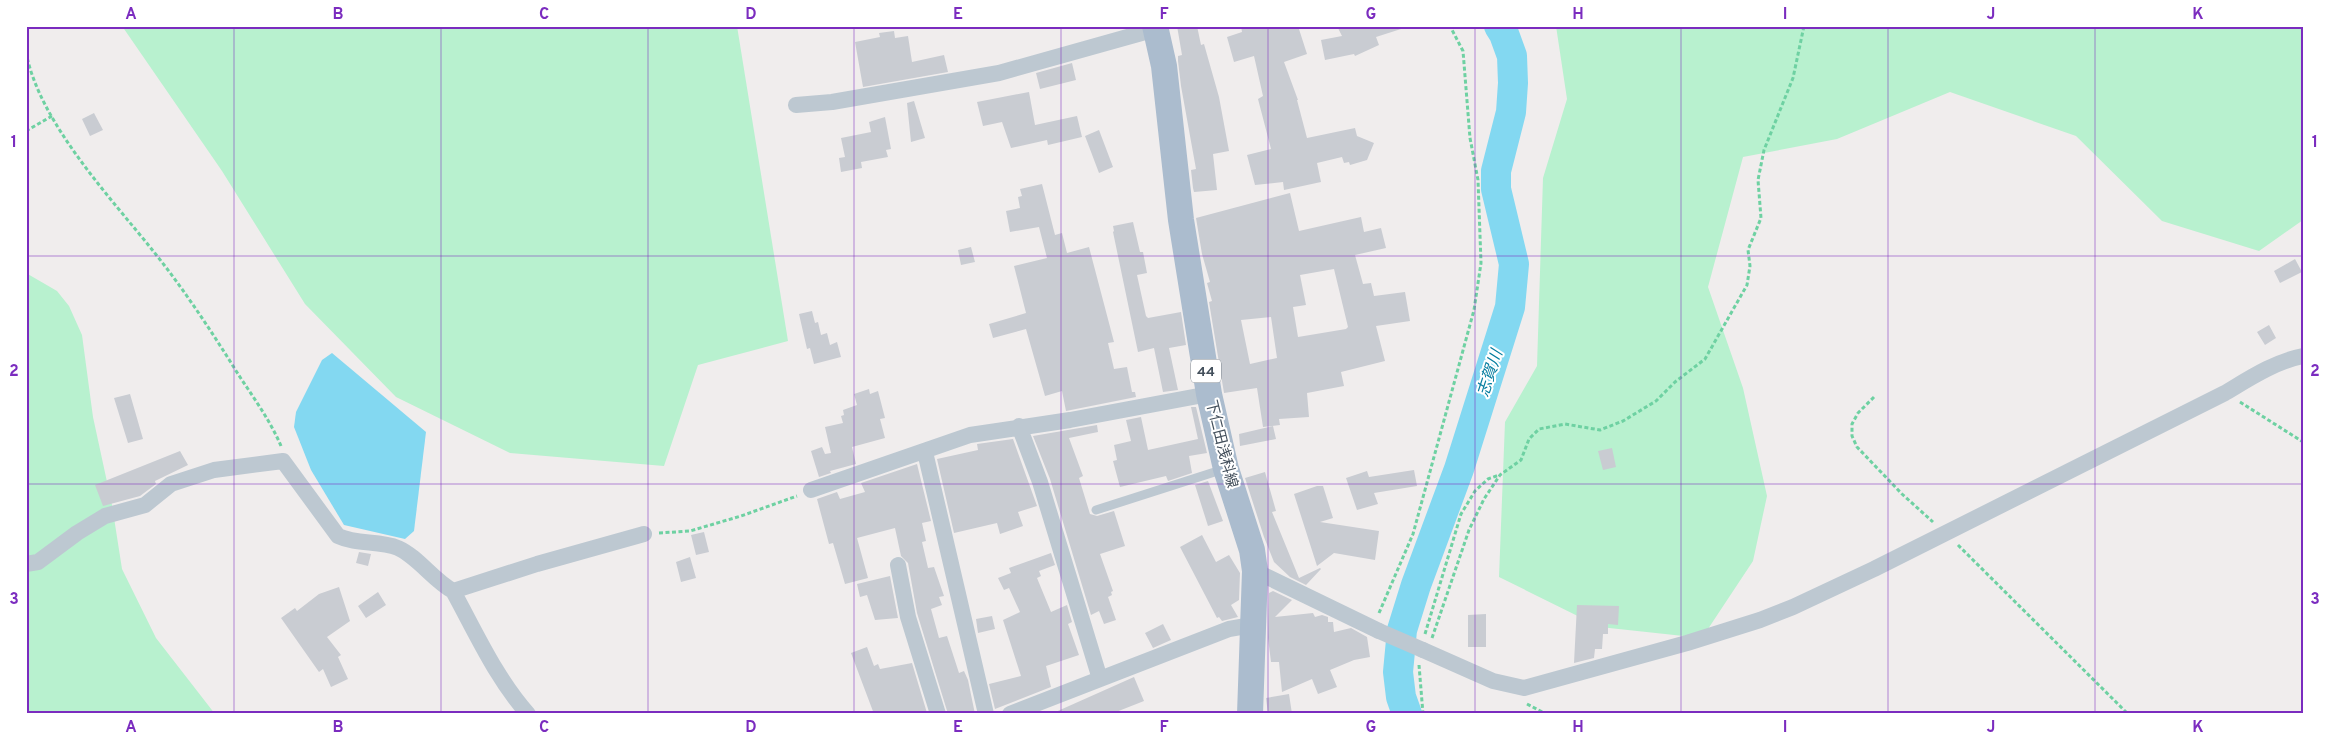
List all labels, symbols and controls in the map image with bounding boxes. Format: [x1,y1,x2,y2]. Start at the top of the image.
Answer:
text: A [125,5,137,25]
text: B [332,5,344,25]
text: C [539,5,549,25]
text: D [745,5,757,25]
text: E [953,5,963,25]
text: F [1159,5,1169,25]
text: G [1366,5,1376,25]
text: H [1572,5,1584,25]
text: I [1783,5,1787,25]
text: J [1987,5,1995,25]
text: K [2192,5,2204,25]
text: 1 [11,133,17,153]
text: 1 [2312,133,2318,153]
water label: 志賀川 [1474,346,1508,400]
road number: 44 [1191,360,1221,382]
text: 2 [9,362,19,382]
text: 2 [2310,362,2320,382]
street label: 下仁田浅科線 [1200,398,1242,490]
text: 3 [9,590,19,610]
text: 3 [2310,590,2320,610]
text: A [125,718,137,738]
text: B [332,718,344,738]
text: C [539,718,549,738]
text: D [745,718,757,738]
text: E [953,718,963,738]
text: F [1159,718,1169,738]
text: G [1366,718,1376,738]
text: H [1572,718,1584,738]
text: I [1783,718,1787,738]
text: J [1987,718,1995,738]
text: K [2192,718,2204,738]

